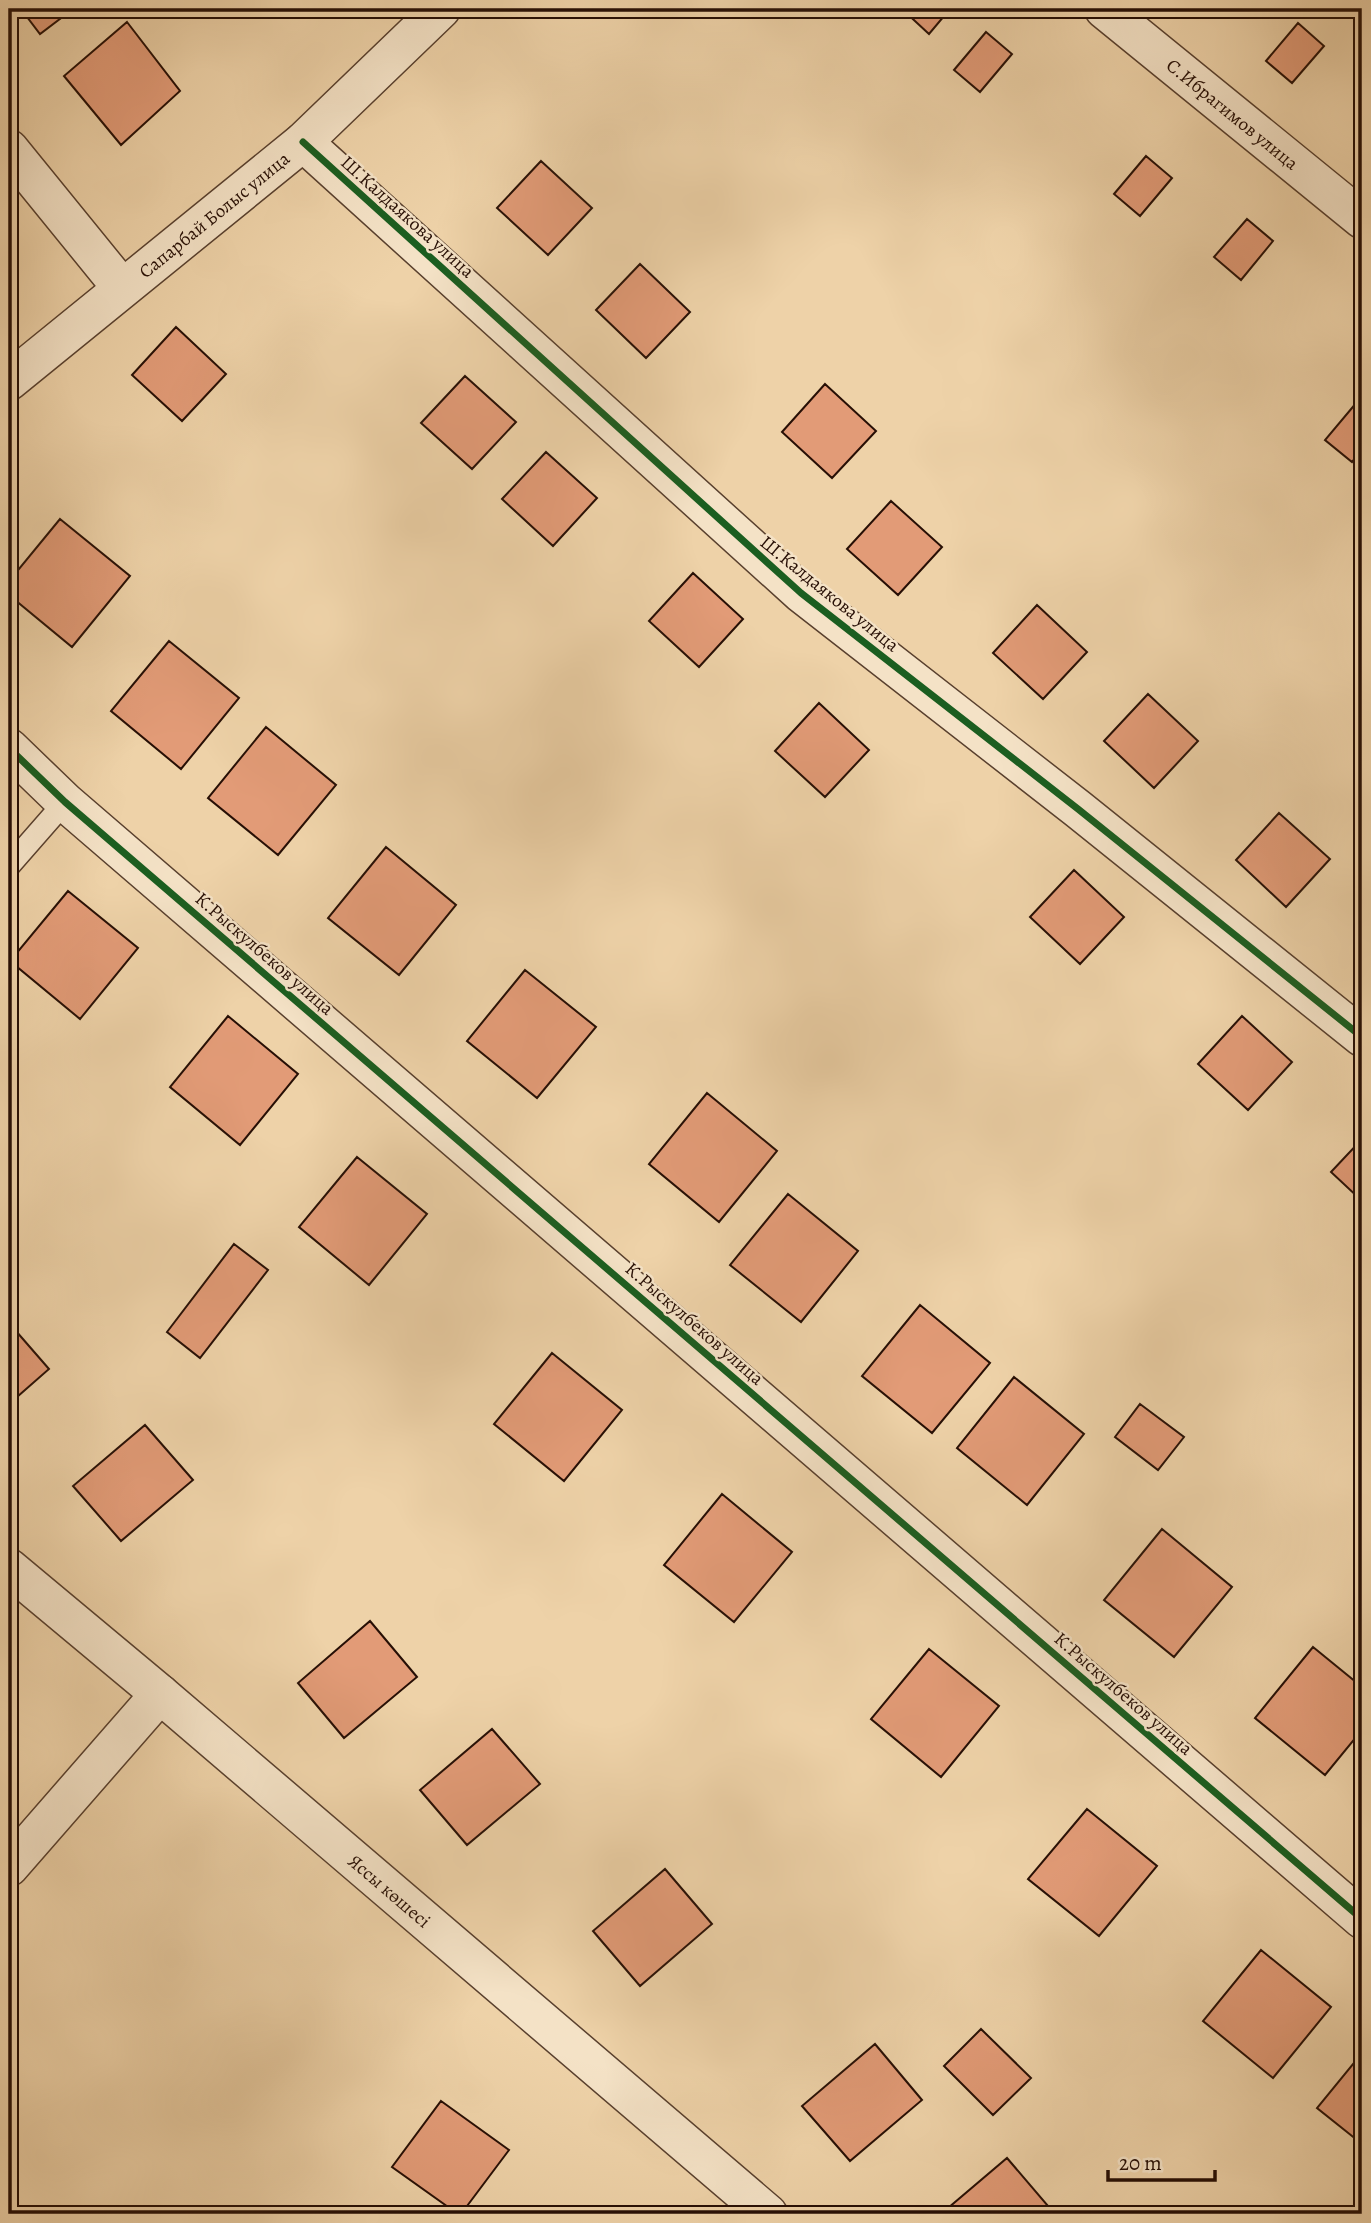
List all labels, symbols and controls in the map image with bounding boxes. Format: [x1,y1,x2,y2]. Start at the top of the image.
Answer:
street label: С.Ибрагимов улица [1160,53,1304,176]
street label: Сапарбай Болыс улица [134,146,296,284]
street label: Ш.Калдаякова улица [335,150,480,284]
street label: Ш.Калдаякова улица [754,530,905,658]
street label: К.Рыскулбеков улица [189,886,339,1021]
street label: К.Рыскулбеков улица [619,1256,769,1391]
street label: К.Рыскулбеков улица [1048,1626,1198,1761]
street label: Яссы көшесі [342,1849,436,1934]
scale bar [1108,2139,1215,2183]
text: 20 m [1119,2149,1162,2177]

